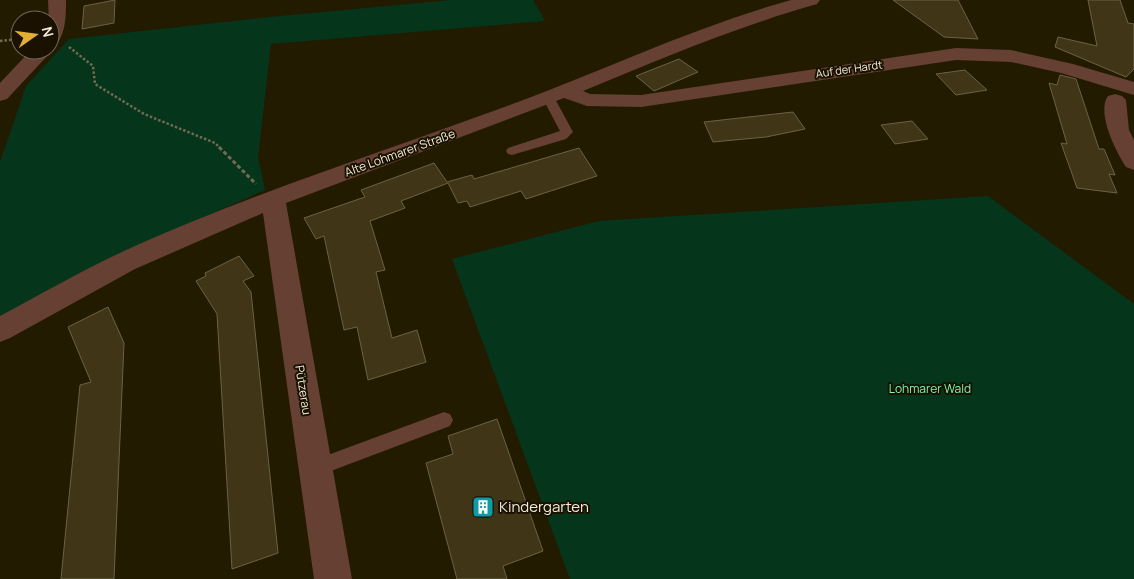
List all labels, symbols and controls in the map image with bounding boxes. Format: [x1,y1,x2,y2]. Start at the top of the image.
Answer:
north arrow [10,10,60,60]
text: N [38,25,59,39]
street label: Auf der Hardt [815,56,883,81]
street label: Alte Lohmarer Straße [342,125,458,180]
street label: Pützerau [291,364,316,416]
park label: Lohmarer Wald [889,380,971,397]
building icon: Kindergarten [471,495,495,519]
place label: Kindergarten [499,496,589,517]

